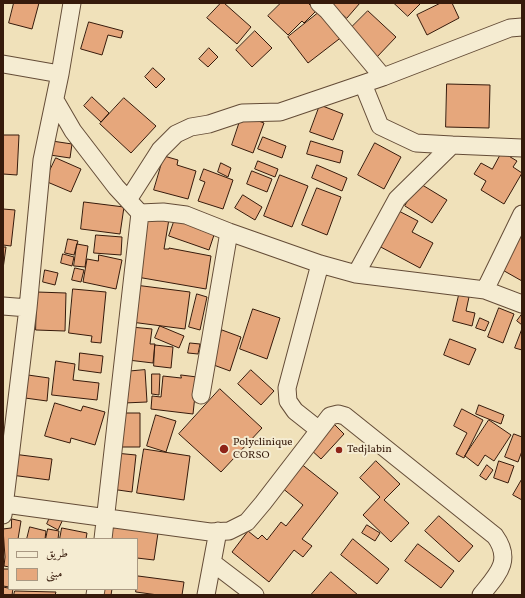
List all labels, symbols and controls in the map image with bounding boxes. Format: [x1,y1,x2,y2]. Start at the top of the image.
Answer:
place label: Polyclinique CORSO [233,436,293,462]
marker: Polyclinique CORSO [218,443,230,455]
place label: Tedjlabin [347,443,392,457]
marker: Tedjlabin [334,445,344,455]
legend [8,538,138,590]
text: طريق [46,546,68,562]
text: مبنى [46,566,62,582]

